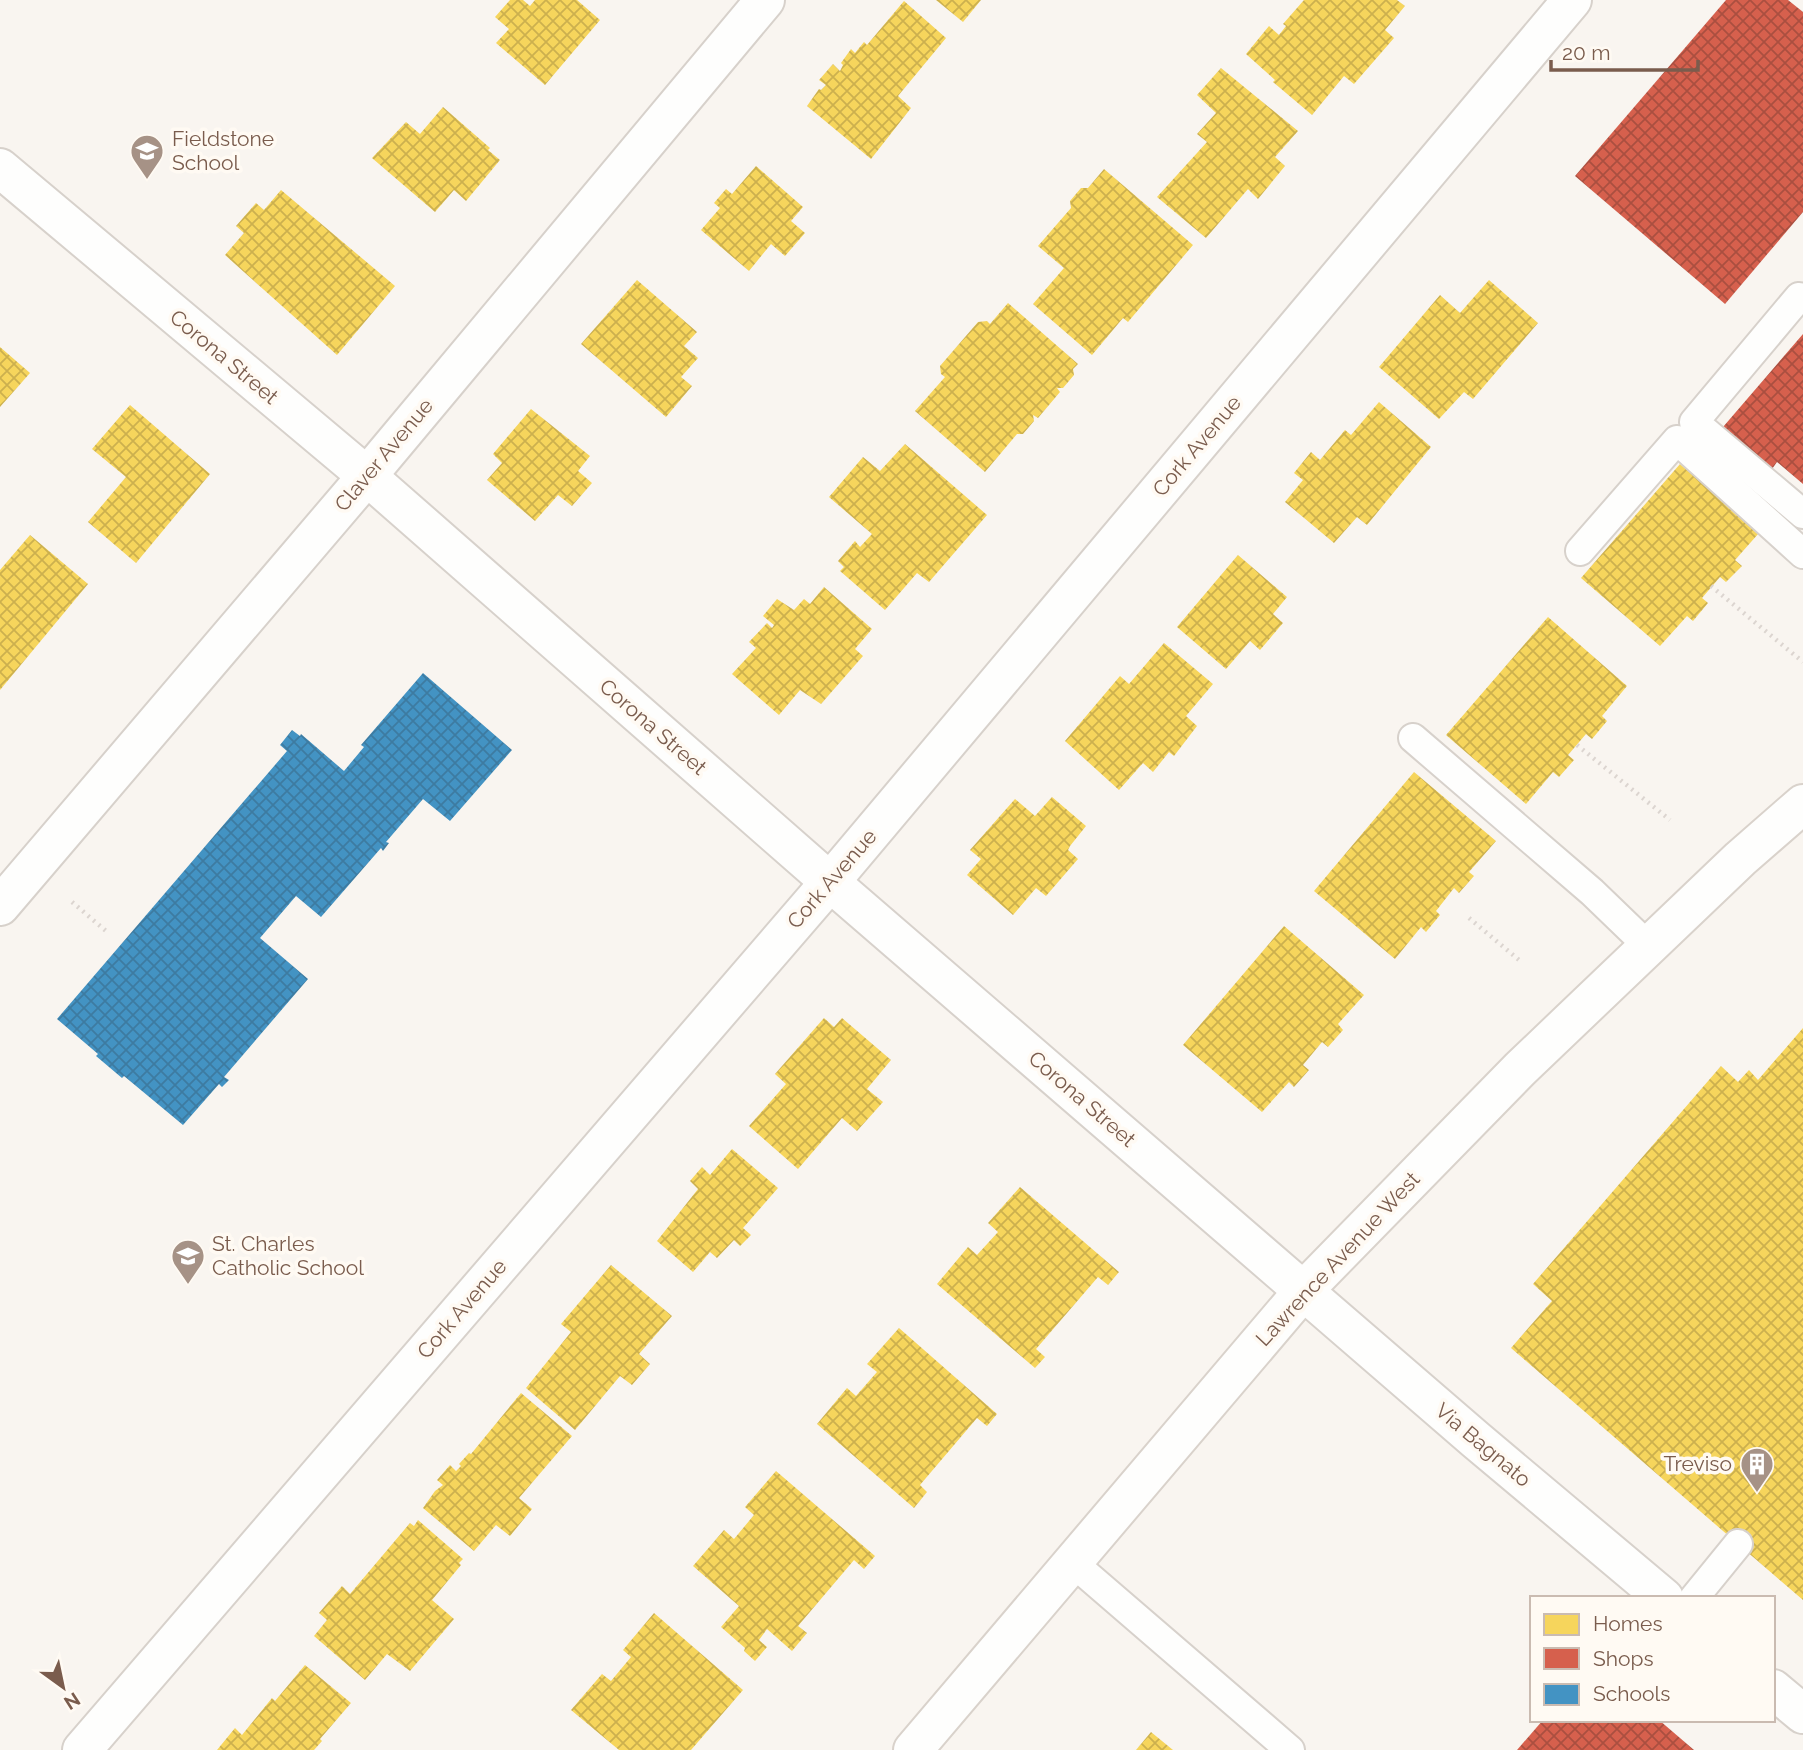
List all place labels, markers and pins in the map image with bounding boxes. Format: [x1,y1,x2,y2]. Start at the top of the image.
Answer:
place label: Fieldstone School [172,126,274,175]
school or university icon: Fieldstone School [128,132,166,181]
place label: St. Charles Catholic School [212,1231,364,1280]
school or university icon: St. Charles Catholic School [169,1237,207,1286]
building icon: Treviso [1738,1445,1776,1494]
place label: Treviso [1664,1451,1732,1476]

